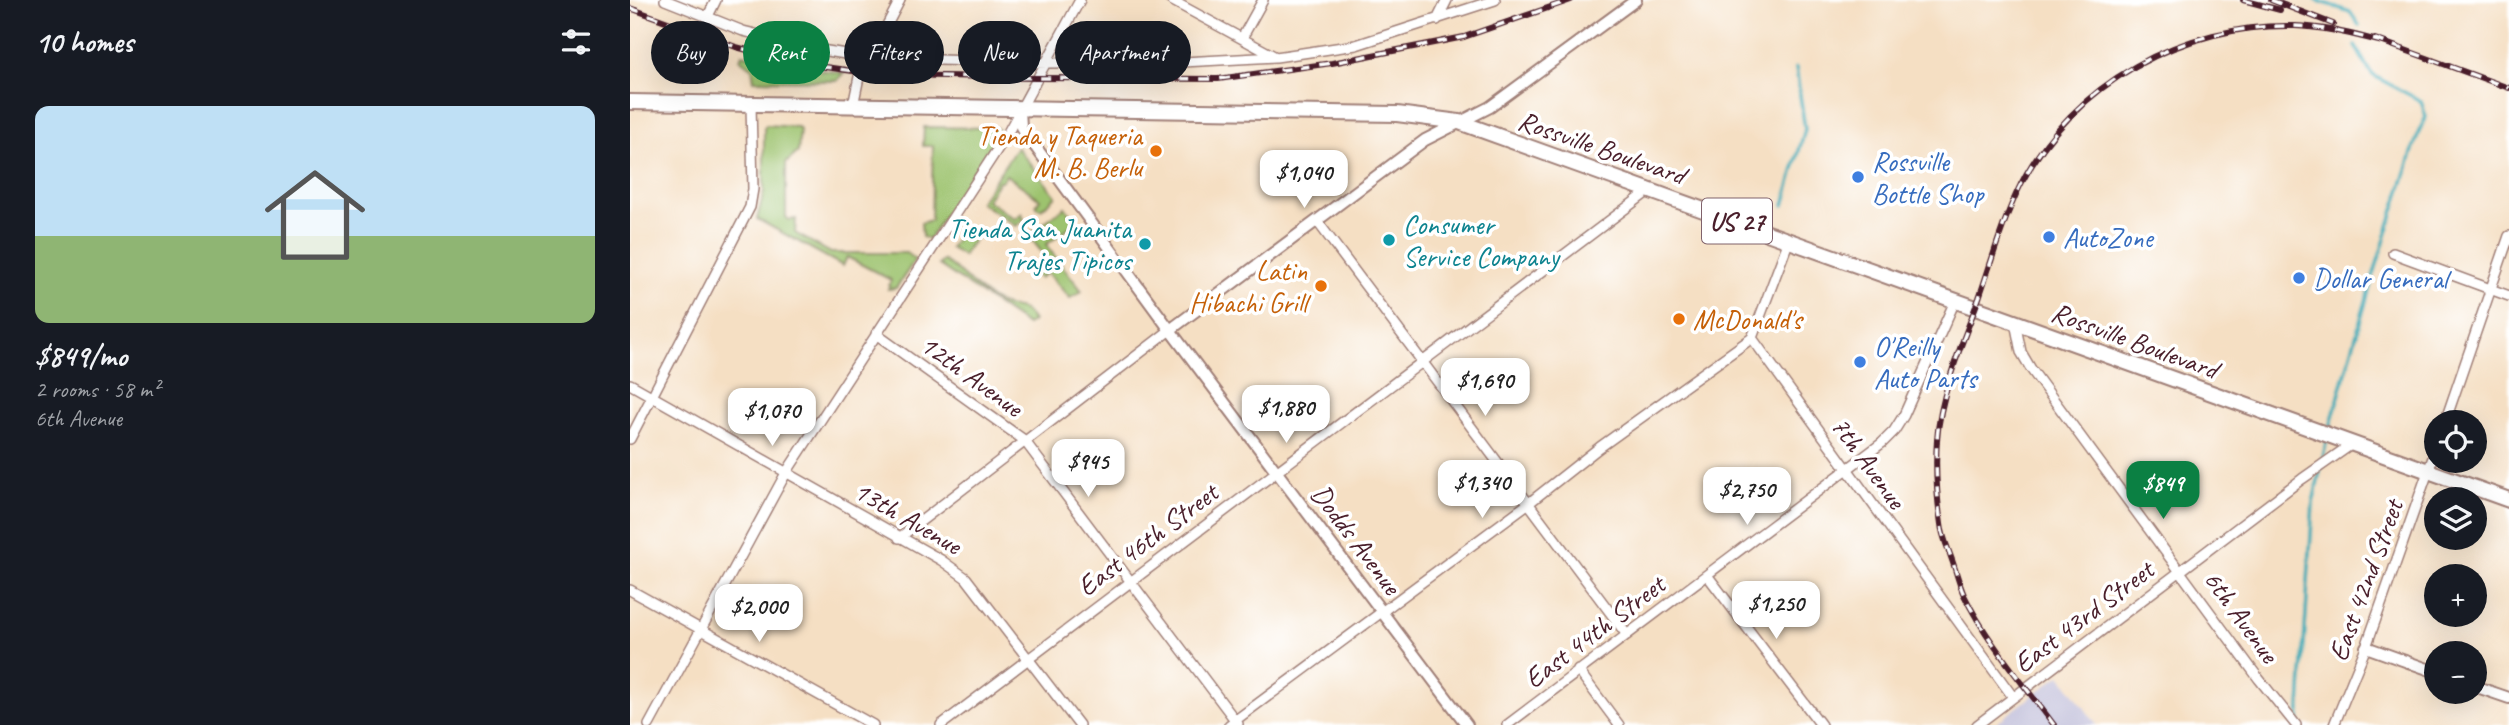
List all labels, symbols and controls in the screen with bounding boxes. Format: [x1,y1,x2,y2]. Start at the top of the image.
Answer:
chip: Buy [651,21,729,84]
chip: Rent [743,21,830,84]
chip: Filters [844,21,944,84]
chip: New [958,21,1041,84]
chip: Apartment [1055,21,1191,84]
text: 10 homes [35,23,133,61]
icon: filters [557,23,595,61]
street label: Rossville Boulevard [1514,103,1694,194]
place label: Tienda y Taqueria M. B. Berlu [978,118,1144,185]
marker: Tienda y Taqueria M. B. Berlu [1148,143,1164,159]
place label: Rossville Bottle Shop [1872,144,1985,211]
pin: $1,040 [1247,150,1361,210]
icon: home [252,152,378,278]
text: $1,040 [1276,158,1332,187]
marker: Rossville Bottle Shop [1850,169,1866,185]
road number: US 27 [1702,198,1772,244]
place label: Consumer Service Company [1403,207,1561,274]
place label: Tienda San Juanita Trajes Tipicos [948,211,1133,278]
place label: AutoZone [2063,220,2154,255]
marker: AutoZone [2041,229,2057,245]
marker: Consumer Service Company [1381,232,1397,248]
marker: Tienda San Juanita Trajes Tipicos [1137,236,1153,252]
place label: Latin Hibachi Grill [1189,253,1312,320]
place label: Dollar General [2313,261,2453,296]
marker: Dollar General [2291,270,2307,286]
marker: Latin Hibachi Grill [1313,278,1329,294]
street label: Rossville Boulevard [2047,294,2227,388]
place label: McDonald's [1693,302,1804,337]
marker: McDonald's [1671,311,1687,327]
street label: 12th Avenue [914,326,1031,425]
place label: O'Reilly Auto Parts [1874,329,1979,396]
text: $849/mo [35,337,127,375]
marker: O'Reilly Auto Parts [1852,354,1868,370]
pin: $1,690 [1428,358,1542,418]
text: $1,690 [1457,366,1513,395]
text: 2 rooms · 58 m² [35,375,159,404]
pin: $1,880 [1229,386,1343,445]
pin: $1,070 [715,388,829,448]
text: $1,880 [1258,393,1314,422]
text: $1,070 [744,396,800,425]
text: 6th Avenue [35,404,122,433]
street label: 7th Avenue [1823,409,1915,517]
map controls [2424,410,2487,704]
button: locate [2424,410,2487,473]
pin: $945 [1047,440,1129,499]
text: $945 [1068,447,1108,476]
pin: $1,340 [1425,461,1539,520]
pin: $849 [2122,462,2204,521]
text: $1,340 [1454,468,1510,497]
pin: $2,750 [1690,468,1804,527]
text: $849 [2142,469,2184,498]
street label: 13th Avenue [848,473,969,563]
street label: East 46th Street [1070,474,1227,604]
text: $2,750 [1719,475,1775,504]
street label: Dodds Avenue [1304,477,1411,603]
button: layers [2424,487,2487,550]
street label: East 42nd Street [2320,492,2412,665]
street label: East 43rd Street [2006,551,2162,680]
street label: 6th Avenue [2196,563,2288,671]
button: + [2424,564,2487,627]
street label: East 44th Street [1517,566,1674,696]
pin: $1,250 [1719,582,1833,641]
pin: $2,000 [702,584,816,644]
text: $1,250 [1748,589,1804,618]
text: $2,000 [731,592,787,621]
button: − [2424,641,2487,704]

